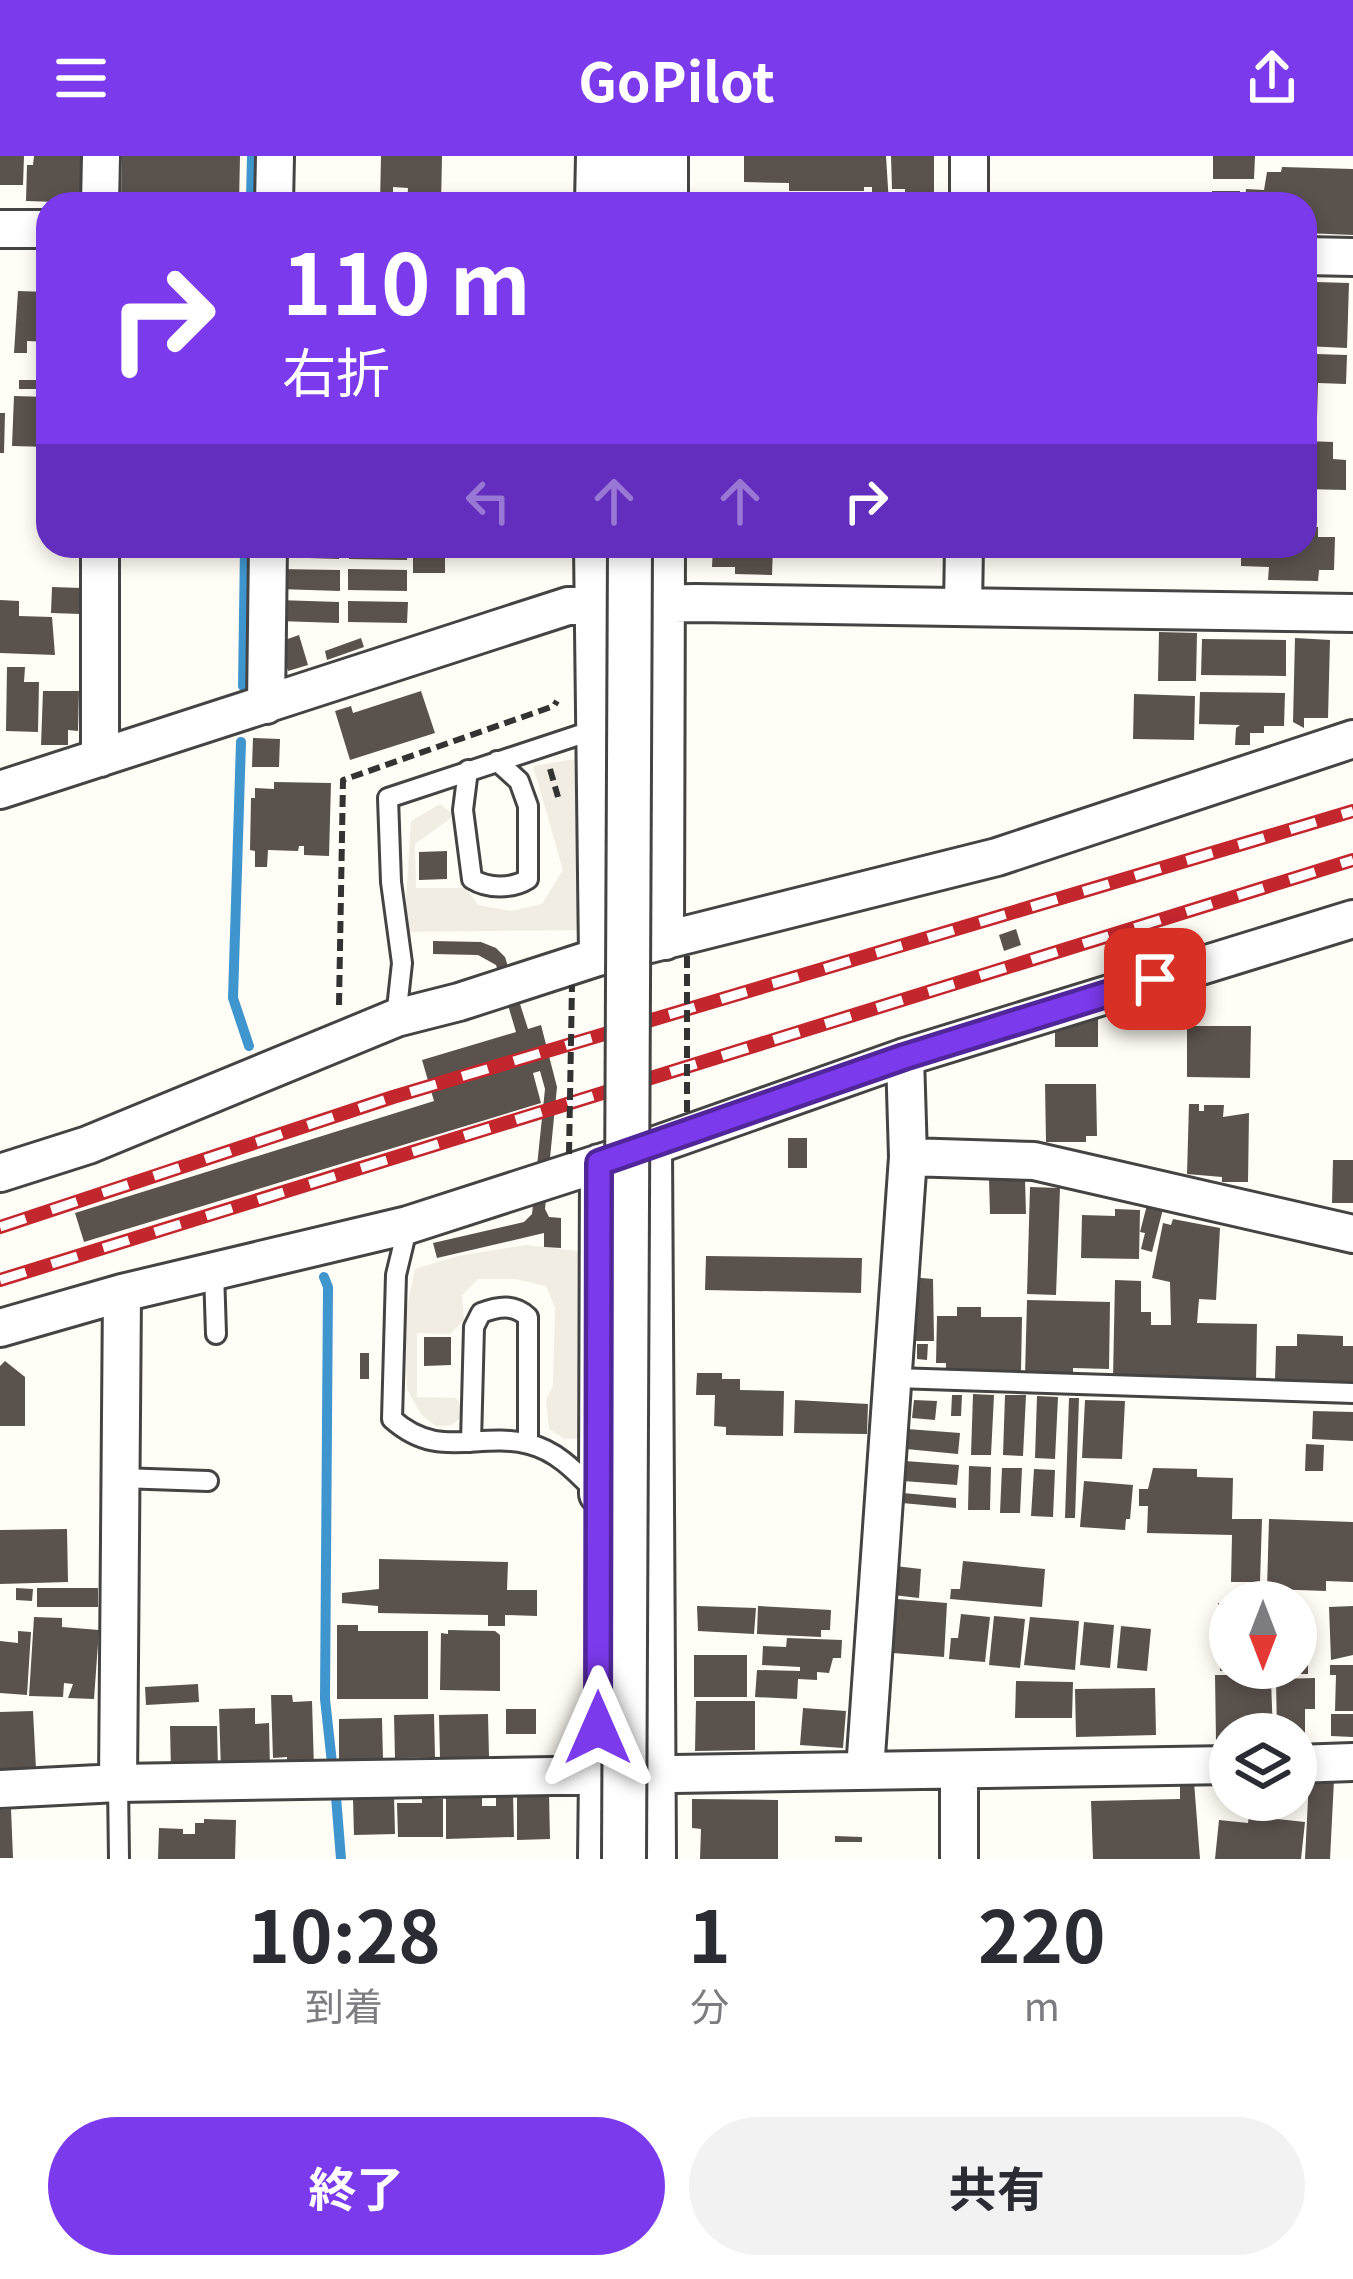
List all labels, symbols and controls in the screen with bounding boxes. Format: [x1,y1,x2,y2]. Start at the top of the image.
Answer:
text: GoPilot [578,39,775,118]
icon: menu [48,45,114,111]
icon: share [1239,45,1305,111]
text: 110 m [282,218,531,339]
icon: right [84,240,240,396]
text: 右折 [282,330,390,409]
icon: left [455,468,521,534]
icon: ahead [581,468,647,534]
icon: ahead [707,468,773,534]
icon: right [833,468,899,534]
pin [1104,928,1206,1030]
icon: arrive [1122,946,1188,1012]
north arrow [1209,1581,1317,1689]
map controls [1209,1581,1317,1821]
position arrow [535,1665,661,1791]
button: layers [1209,1713,1317,1821]
text: 10:28 [247,1879,441,1984]
text: 1 [688,1879,731,1984]
text: 220 [978,1879,1106,1984]
text: 到着 [305,1976,383,2032]
text: 分 [690,1976,729,2032]
text: m [1024,1976,1060,2032]
button: 終了 [48,2117,665,2255]
button: 共有 [689,2117,1305,2255]

